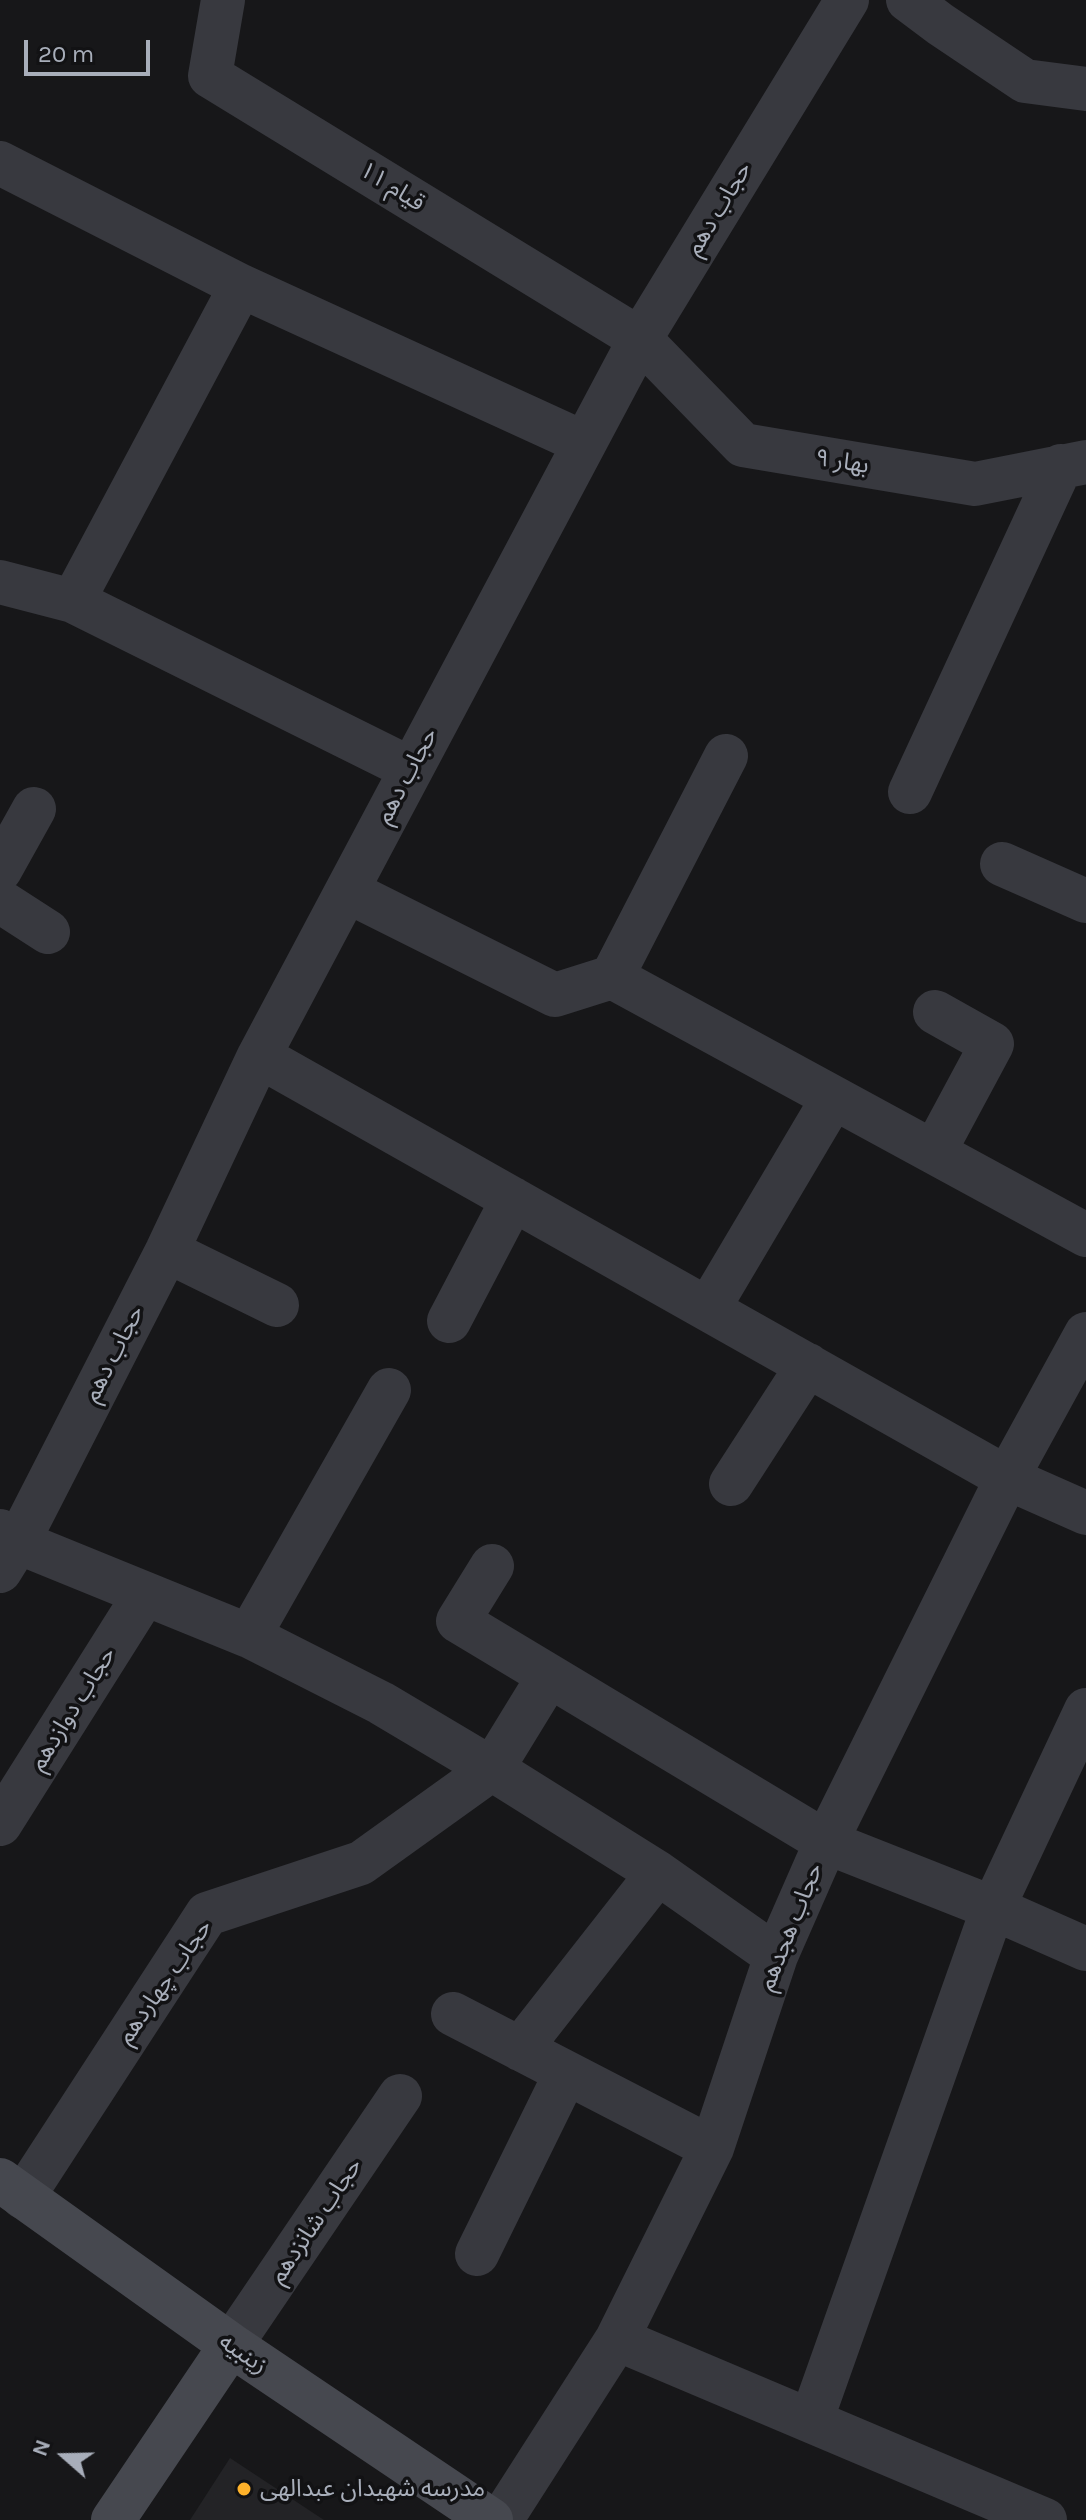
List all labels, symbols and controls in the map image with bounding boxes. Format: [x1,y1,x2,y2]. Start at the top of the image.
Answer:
scale bar [28,24,154,74]
text: 20 m [38,40,94,68]
street label: قیام ۱۱ [354,156,430,218]
street label: حجاب دهم [680,157,758,261]
street label: بهار ۹ [813,444,871,480]
street label: حجاب دهم [370,723,444,829]
street label: حجاب دهم [77,1301,151,1407]
street label: حجاب دوازدهم [24,1642,122,1776]
street label: حجاب هجدهم [752,1859,830,1995]
street label: حجاب چهاردهم [111,1914,219,2050]
street label: حجاب شانزدهم [263,2153,369,2289]
street label: زینبیه [213,2327,273,2381]
north arrow [24,2416,104,2496]
text: N [27,2436,56,2460]
place label: مدرسه شهیدان عبدالهی [260,2475,485,2503]
marker: مدرسه شهیدان عبدالهی [235,2480,253,2498]

